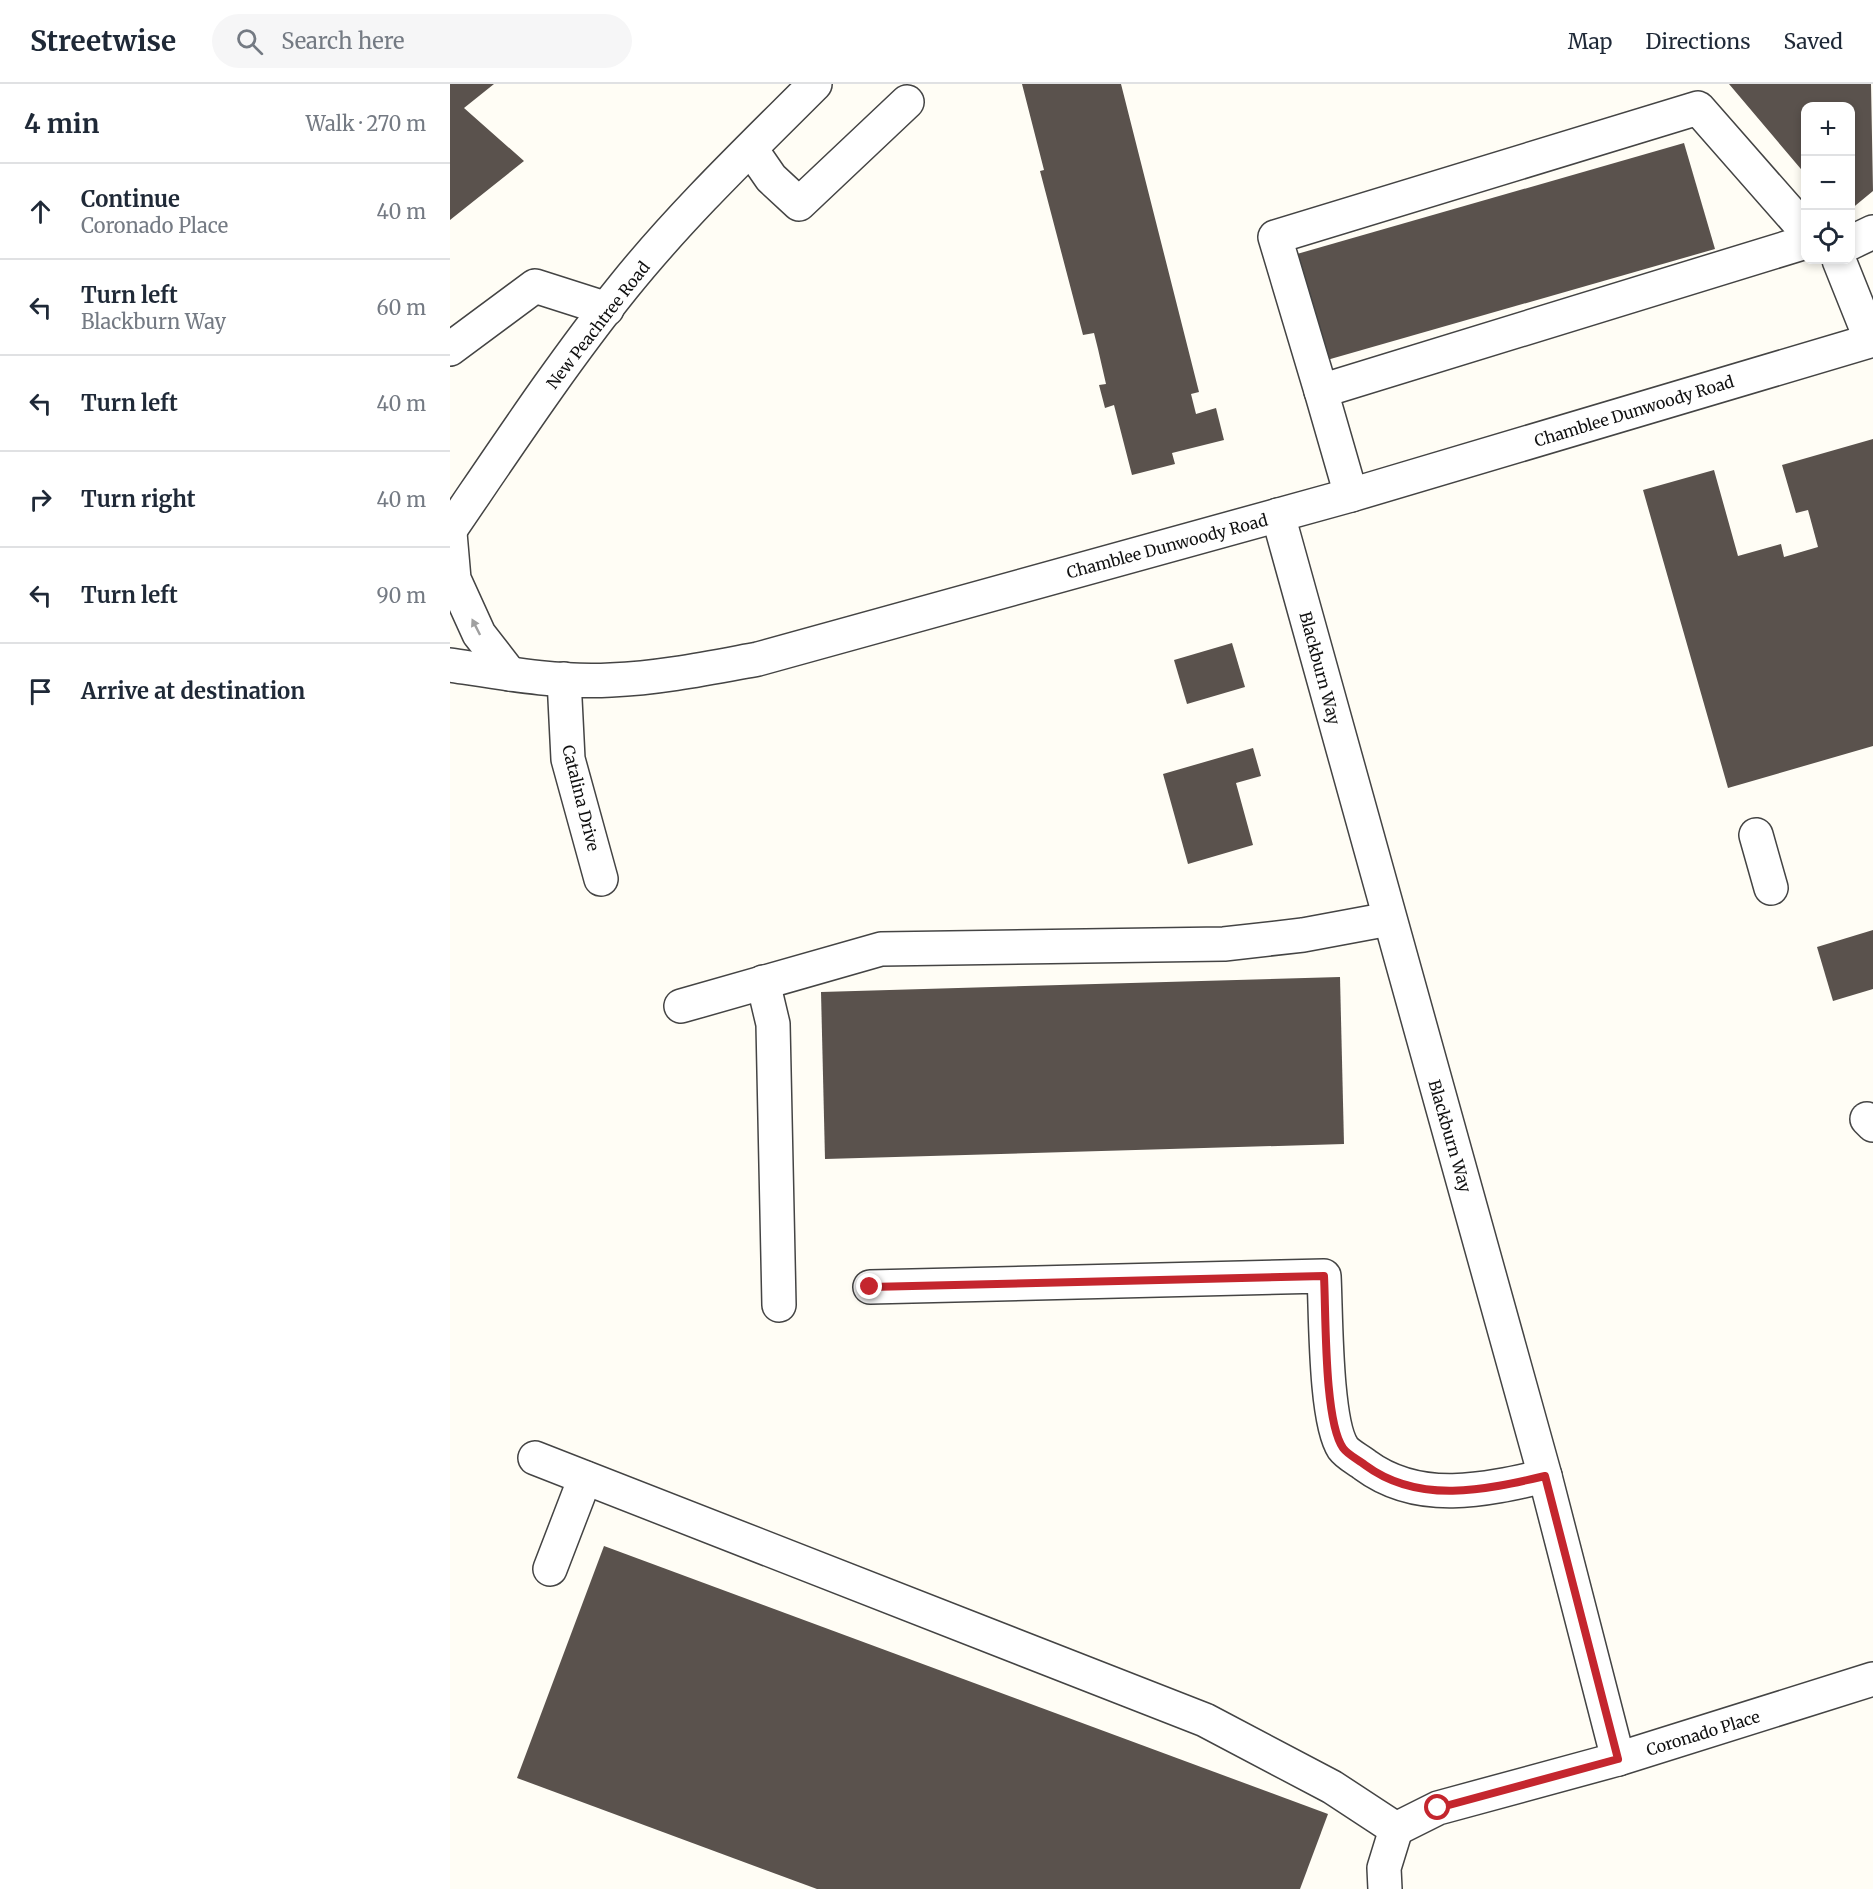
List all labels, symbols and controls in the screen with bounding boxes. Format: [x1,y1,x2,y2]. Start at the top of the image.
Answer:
search box [212,14,632,68]
text: Streetwise [30,23,176,59]
icon: search [233,25,266,58]
text: Search here [281,27,405,55]
text: Map [1568,28,1612,55]
text: Directions [1645,28,1750,55]
text: Saved [1783,28,1843,55]
map controls [1801,102,1855,264]
button: + [1801,102,1855,156]
text: 4 min [24,107,99,140]
text: Walk · 270 m [306,111,426,136]
button: − [1801,156,1855,210]
text: Continue [81,185,180,213]
icon: ahead [24,195,57,228]
text: 40 m [376,199,426,224]
button: locate [1801,210,1855,264]
text: Coronado Place [81,213,228,238]
street label: New Peachtree Road [542,257,654,393]
text: Turn left [81,281,178,309]
icon: left [24,291,57,324]
text: 60 m [376,295,426,320]
text: Blackburn Way [81,309,226,334]
street label: Chamblee Dunwoody Road [1532,371,1736,451]
icon: left [24,387,57,420]
text: Turn left [81,389,178,417]
text: 40 m [376,391,426,416]
icon: right [24,483,57,516]
text: Turn right [81,485,195,513]
text: 40 m [376,487,426,512]
street label: Chamblee Dunwoody Road [1064,509,1270,583]
icon: left [24,579,57,612]
text: Turn left [81,581,178,609]
text: 90 m [376,583,426,608]
street label: Blackburn Way [1295,609,1345,727]
one-way arrow [471,618,481,635]
icon: arrive [24,675,57,708]
text: Arrive at destination [81,677,305,705]
street label: Catalina Drive [558,743,604,853]
street label: Blackburn Way [1424,1077,1476,1195]
route end [856,1273,882,1299]
street label: Coronado Place [1644,1706,1762,1760]
route start [1424,1794,1450,1820]

